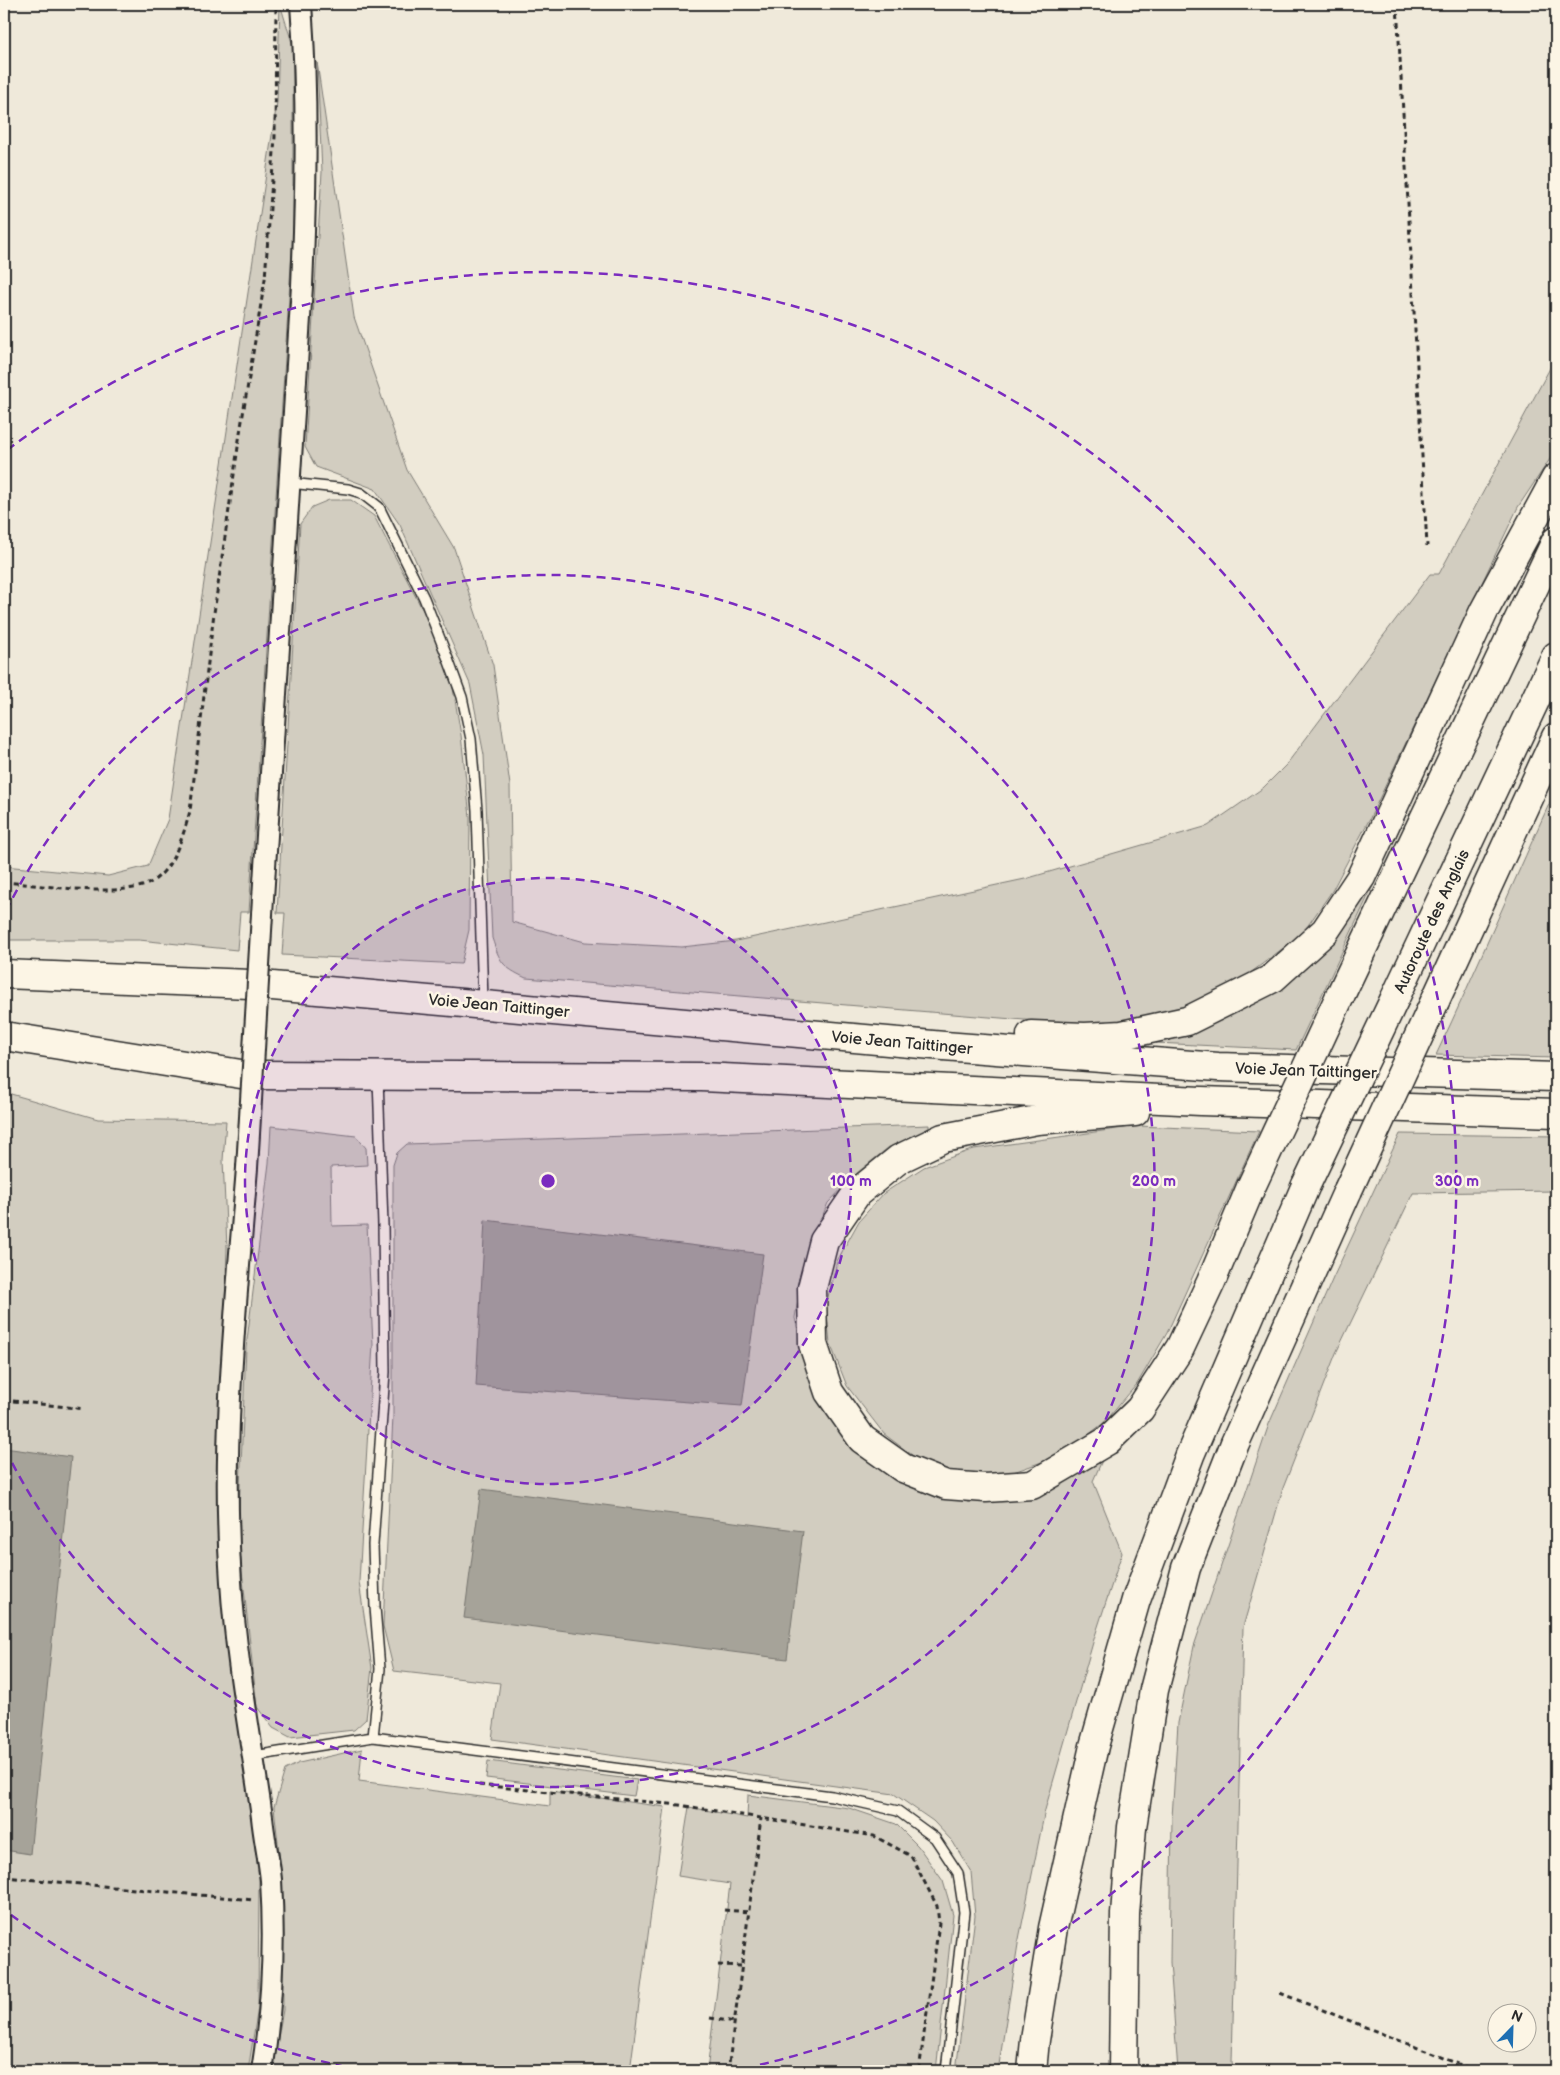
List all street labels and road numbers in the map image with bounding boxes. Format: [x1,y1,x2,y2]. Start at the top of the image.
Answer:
street label: Autoroute des Anglais [1391,847,1474,997]
street label: Voie Jean Taittinger [427,991,571,1022]
street label: Voie Jean Taittinger [830,1028,974,1059]
street label: Voie Jean Taittinger [1235,1060,1377,1083]

